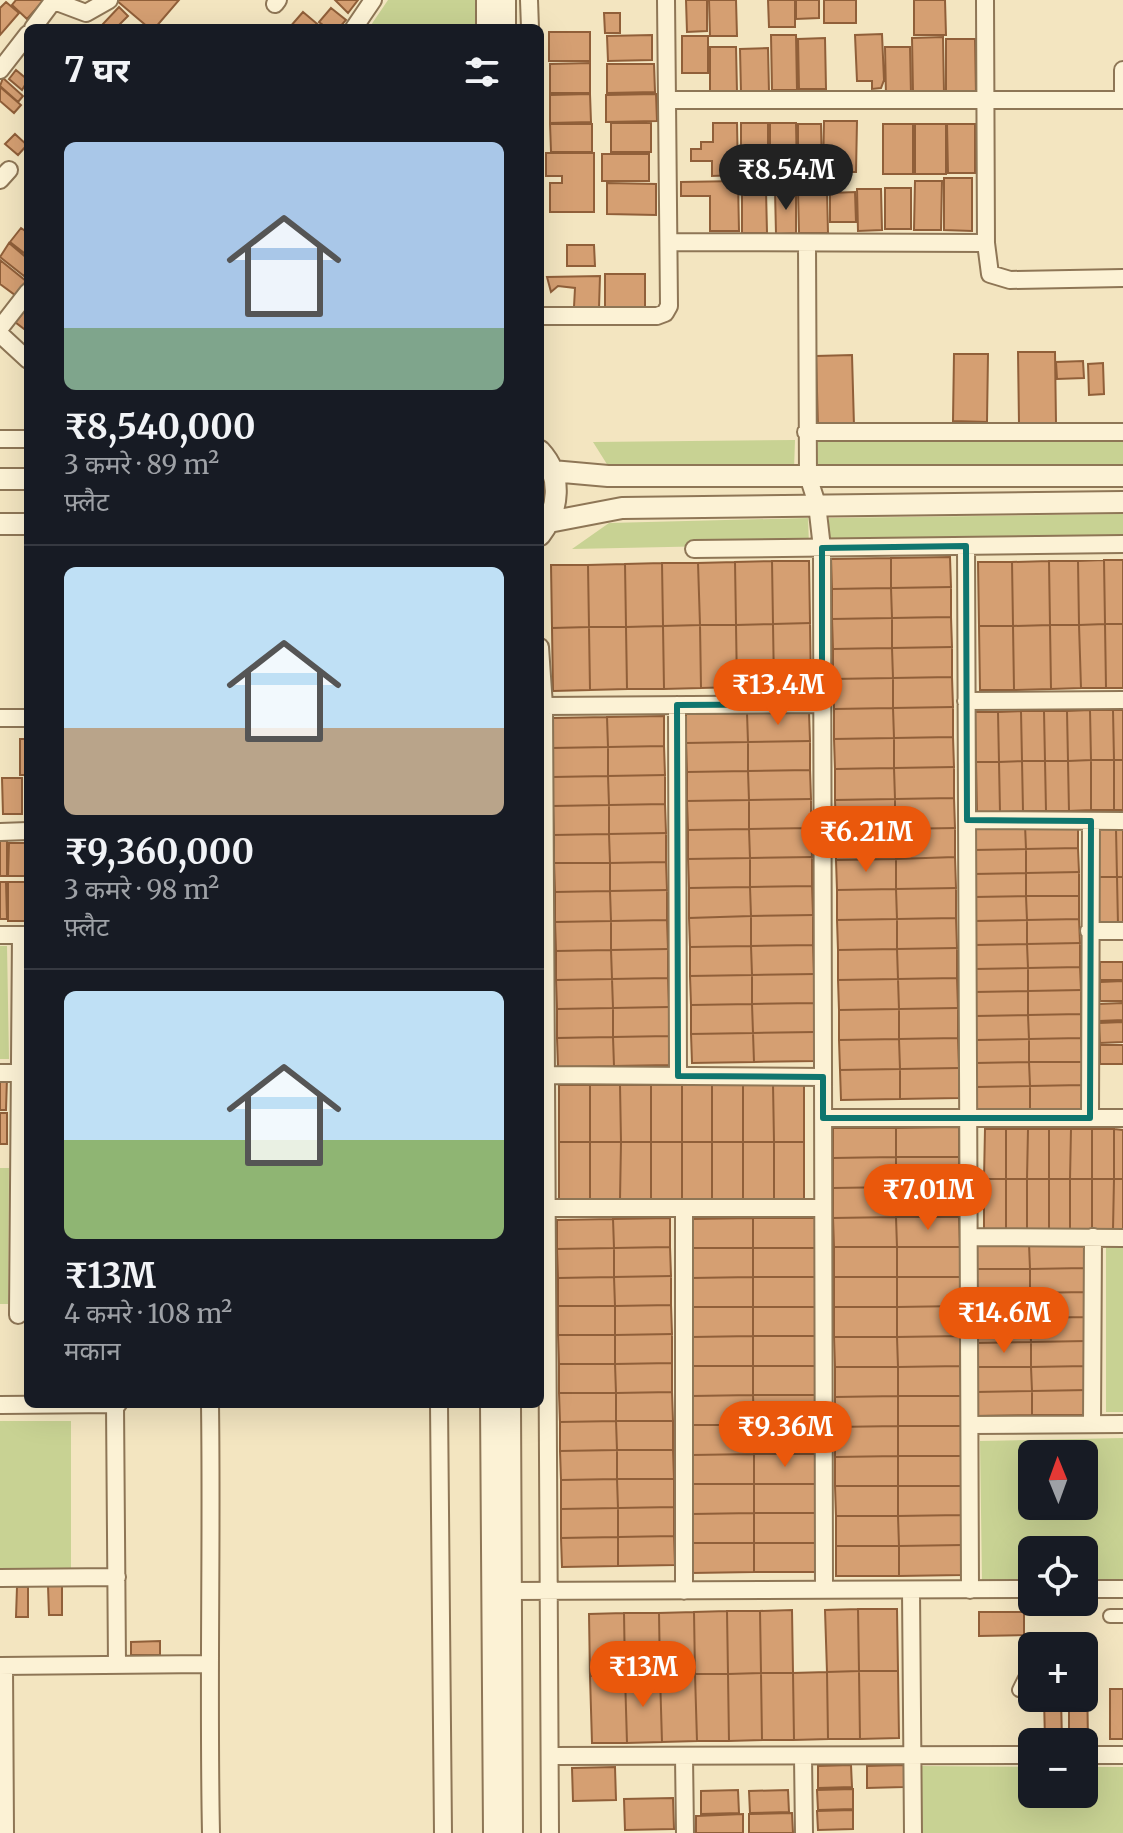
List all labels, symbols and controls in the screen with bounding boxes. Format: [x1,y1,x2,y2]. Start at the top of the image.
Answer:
text: 7 घर [64,49,129,91]
icon: filters [460,50,504,94]
pin: ₹8.54M [721,144,851,212]
text: ₹8.54M [737,153,835,186]
icon: home [212,194,356,338]
text: ₹8,540,000 [64,406,255,448]
text: 3 कमरे · 89 m² [64,448,219,481]
text: फ़्लैट [64,485,109,518]
icon: home [212,619,356,763]
pin: ₹13.4M [713,659,843,727]
text: ₹13.4M [731,668,825,701]
pin: ₹6.21M [801,806,931,874]
text: ₹6.21M [819,815,913,848]
text: ₹9,360,000 [64,831,254,873]
text: 3 कमरे · 98 m² [64,873,219,906]
text: फ़्लैट [64,910,109,943]
icon: home [212,1043,356,1187]
pin: ₹7.01M [863,1164,993,1232]
text: ₹7.01M [882,1173,974,1206]
text: ₹13M [64,1255,156,1297]
pin: ₹14.6M [939,1287,1069,1355]
text: ₹14.6M [957,1296,1051,1329]
text: 4 कमरे · 108 m² [64,1297,232,1330]
text: मकान [64,1334,121,1367]
pin: ₹9.36M [720,1401,850,1469]
text: ₹9.36M [737,1410,833,1443]
north arrow [1018,1440,1098,1520]
map controls [1018,1440,1098,1808]
button: locate [1018,1536,1098,1616]
button: + [1018,1632,1098,1712]
pin: ₹13M [596,1641,690,1709]
text: ₹13M [608,1650,678,1683]
button: − [1018,1728,1098,1808]

